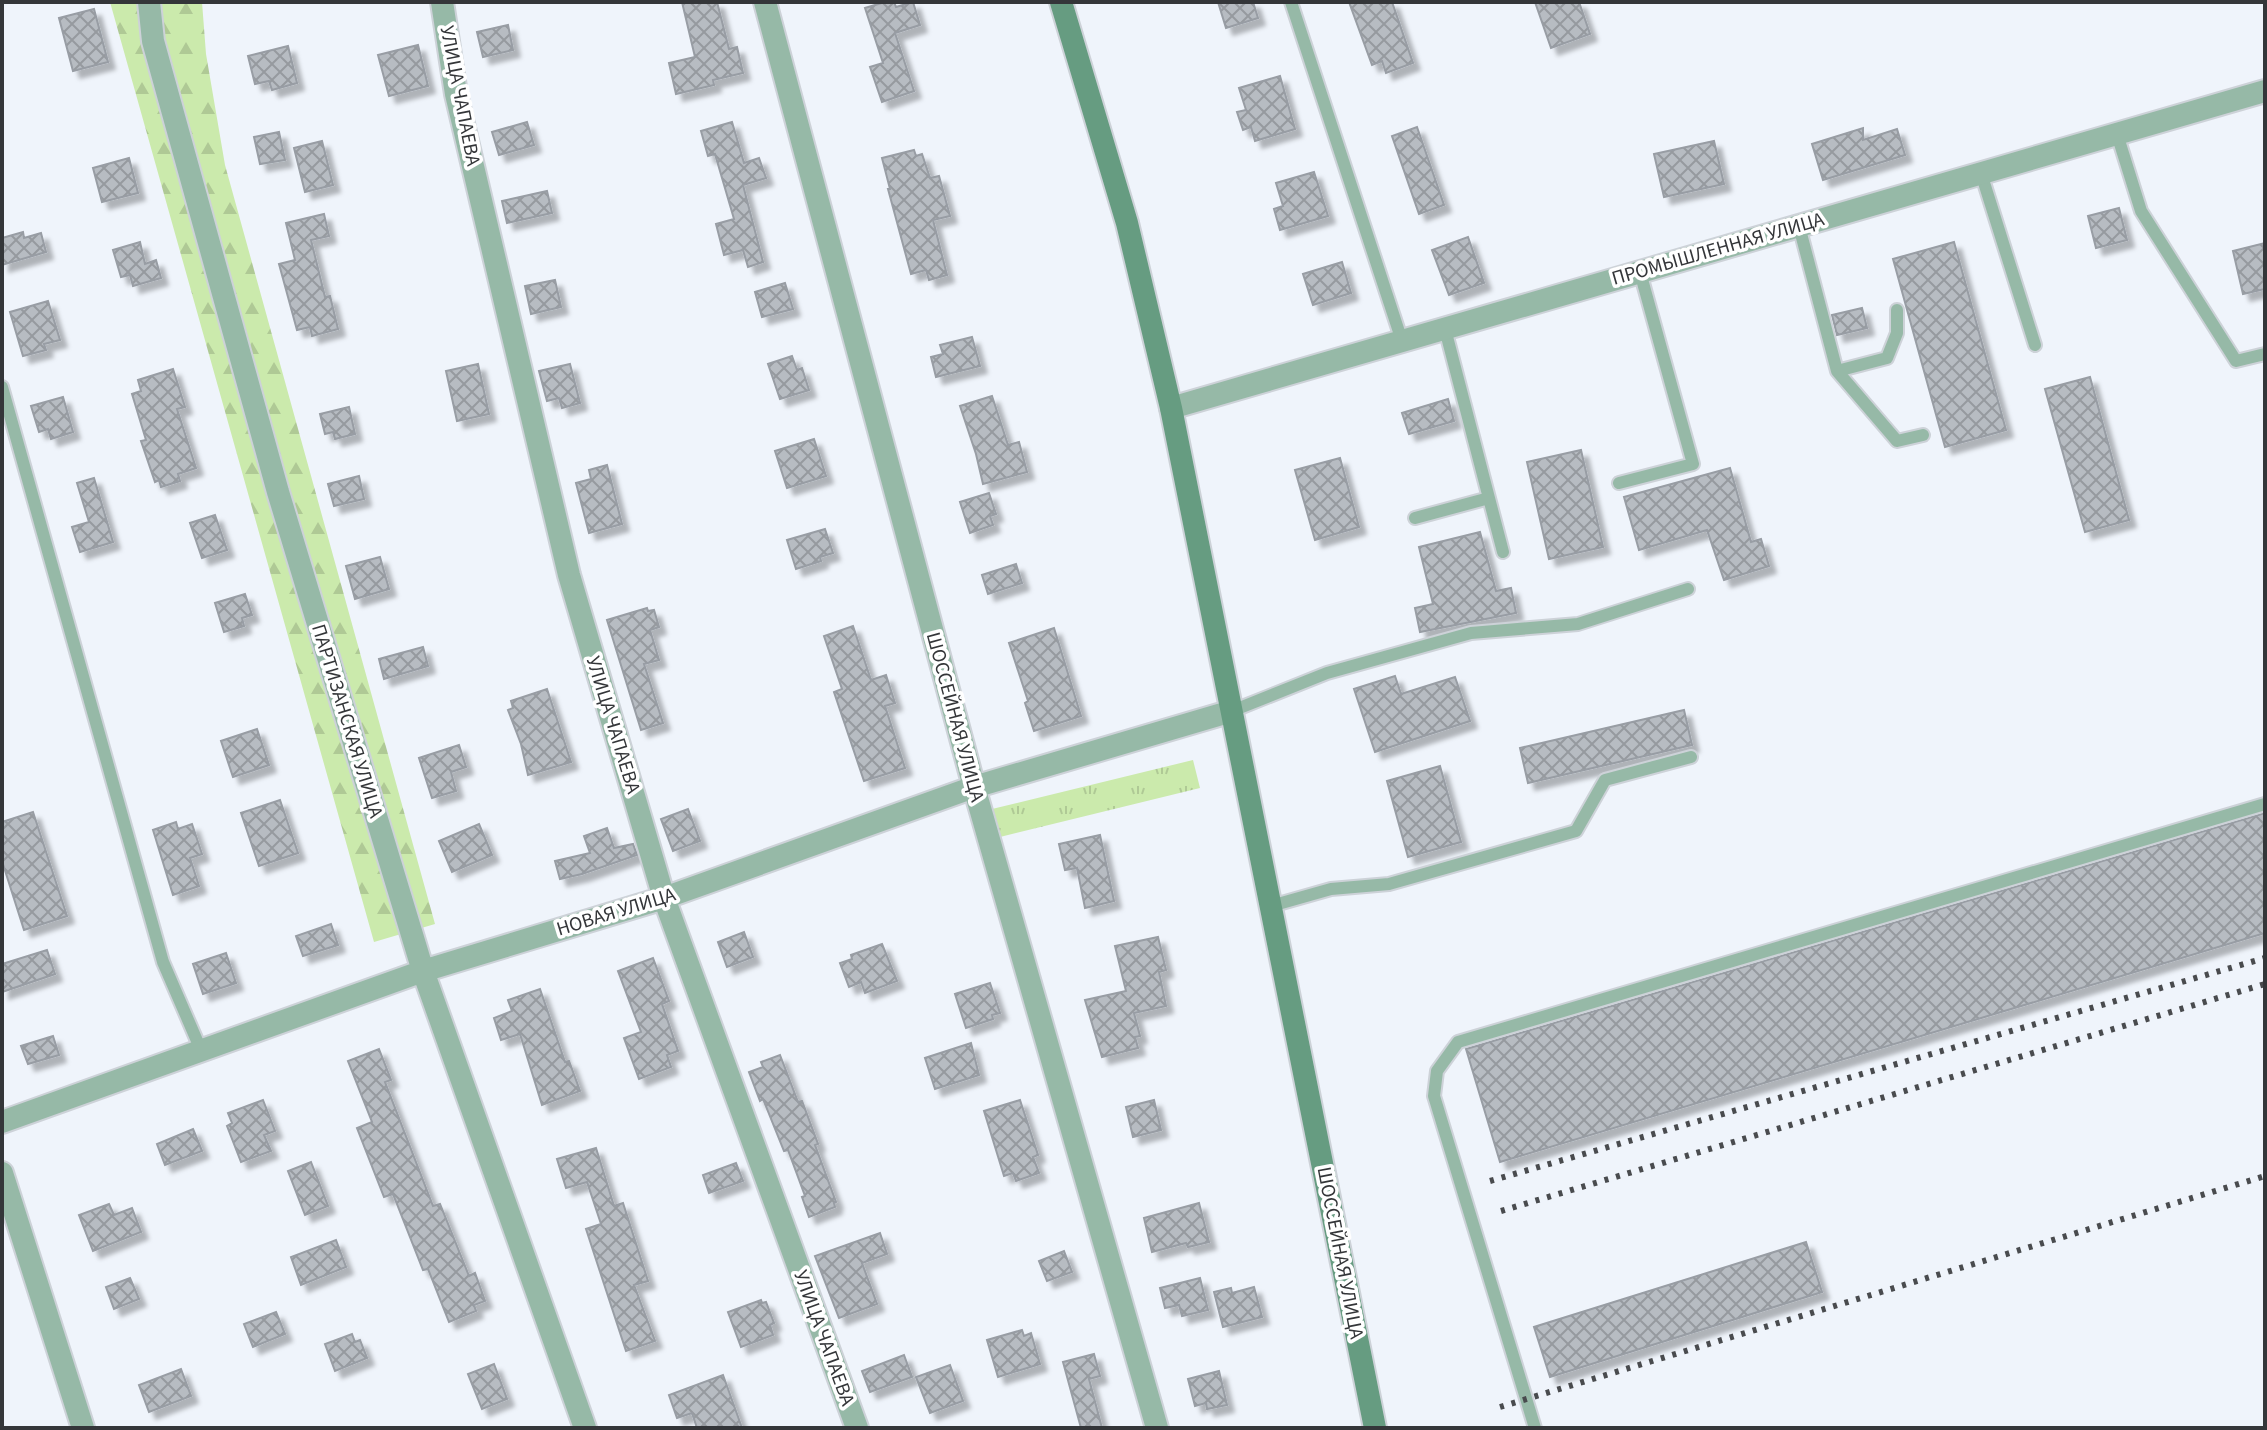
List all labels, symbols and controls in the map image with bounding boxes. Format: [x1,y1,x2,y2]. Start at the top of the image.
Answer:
street label: УЛИЦА ЧАПАЕВА [433,23,487,169]
street label: ПРОМЫШЛЕННАЯ УЛИЦА [1609,205,1828,293]
street label: ПАРТИЗАНСКАЯ УЛИЦА [304,621,390,822]
street label: ШОССЕЙНАЯ УЛИЦА [919,629,991,805]
street label: УЛИЦА ЧАПАЕВА [579,653,647,797]
street label: НОВАЯ УЛИЦА [553,881,679,943]
street label: ШОССЕЙНАЯ УЛИЦА [1310,1165,1370,1342]
street label: УЛИЦА ЧАПАЕВА [787,1266,862,1410]

